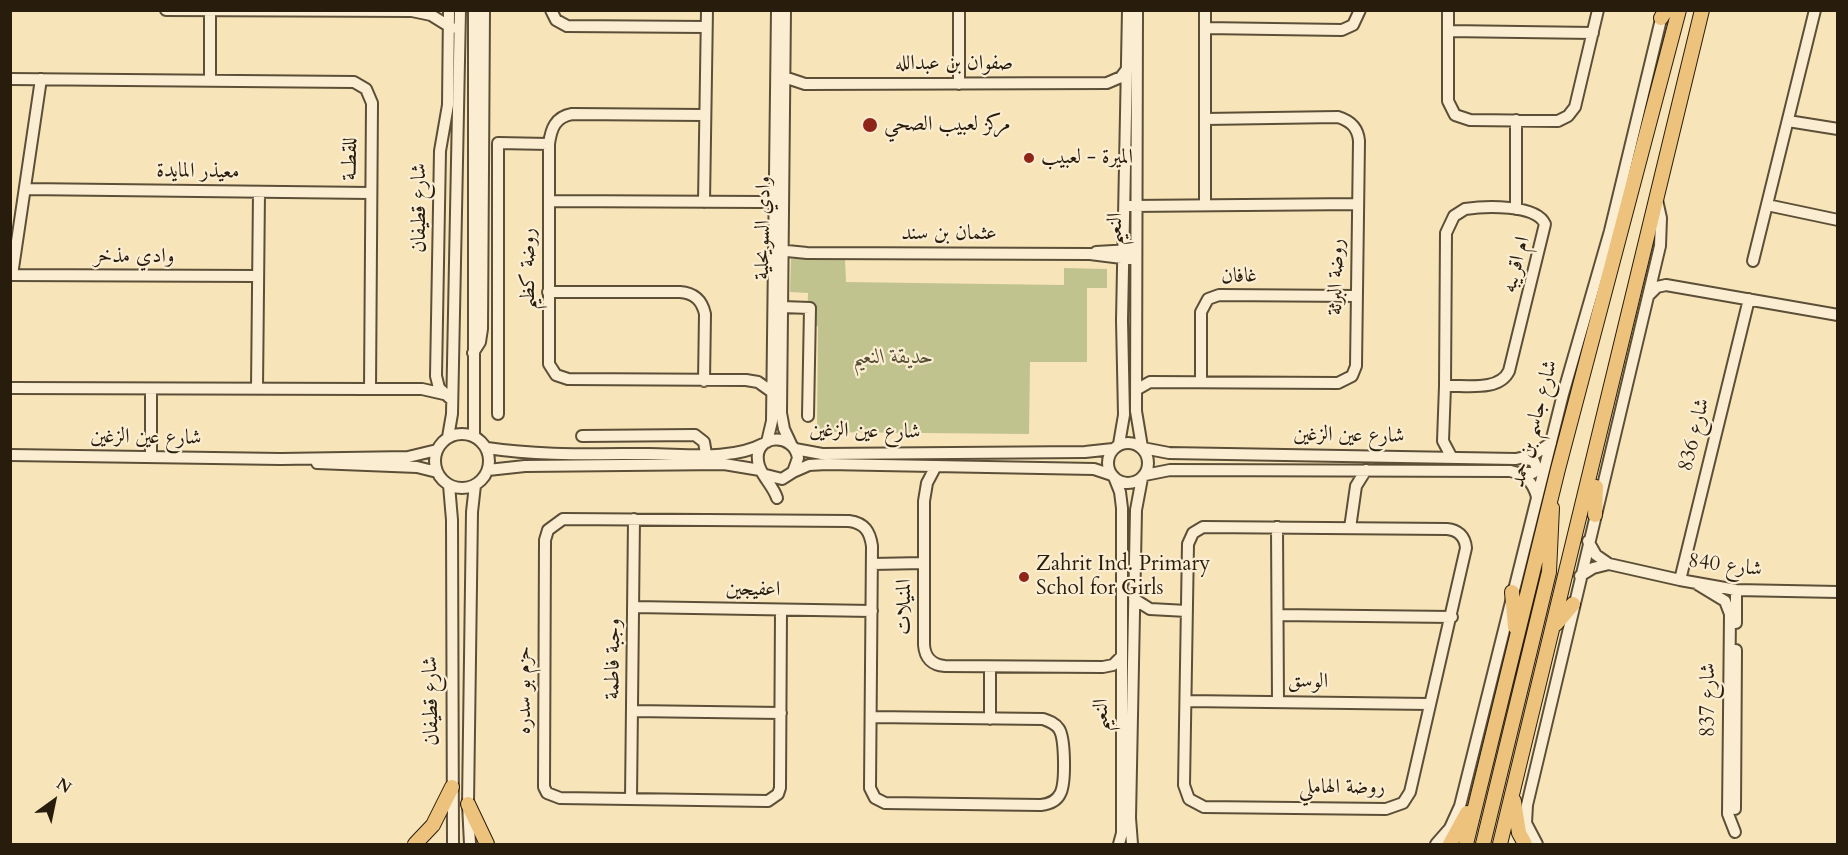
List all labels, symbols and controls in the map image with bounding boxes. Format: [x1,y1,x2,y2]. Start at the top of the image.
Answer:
street label: صفوان بن عبدالله [895,51,1013,77]
place label: مركز لعبيب الصحي [884,112,1011,138]
marker: مركز لعبيب الصحي [861,116,879,134]
street label: للقطــة [338,137,364,181]
place label: الميرة - لعبيب [1041,145,1133,171]
marker: الميرة - لعبيب [1022,151,1036,165]
street label: معيذر المايدة [156,159,240,185]
street label: شارع قطيفان [407,163,433,253]
street label: وادي السويحلية [750,176,778,280]
street label: النعيم [1103,212,1129,246]
street label: عثمان بن سند [901,221,997,247]
street label: روضة كظيم [516,228,542,310]
street label: ام اقريبه [1497,234,1537,296]
street label: روضة البرثة [1324,238,1350,316]
street label: وادي مذخر [94,244,174,270]
street label: غافان [1221,264,1257,290]
park label: حديقة النعيم [852,345,934,371]
street label: شارع جاسم بن حمد [1506,358,1564,490]
street label: شارع 836 [1674,396,1716,474]
street label: شارع عين الزغين [809,418,921,446]
street label: شارع عين الزغين [1293,422,1405,450]
street label: شارع عين الزغين [90,424,202,452]
street label: شارع 840 [1687,549,1763,583]
place label: Zahrit Ind. Primary Schol for Girls [1036,552,1210,602]
marker: Zahrit Ind. Primary Schol for Girls [1017,570,1031,584]
street label: اعفيجين [725,577,781,603]
street label: المنيلات [892,579,918,635]
street label: وجبة فاطمة [601,618,627,700]
street label: حزم بو سدره [512,646,538,734]
street label: شارع قطيفان [419,656,445,746]
street label: شارع 837 [1696,663,1722,737]
street label: الوسق [1288,669,1328,695]
street label: النعيم [1089,699,1115,731]
north arrow [24,771,84,831]
text: N [52,773,76,799]
street label: روضة الهاملي [1299,775,1385,801]

